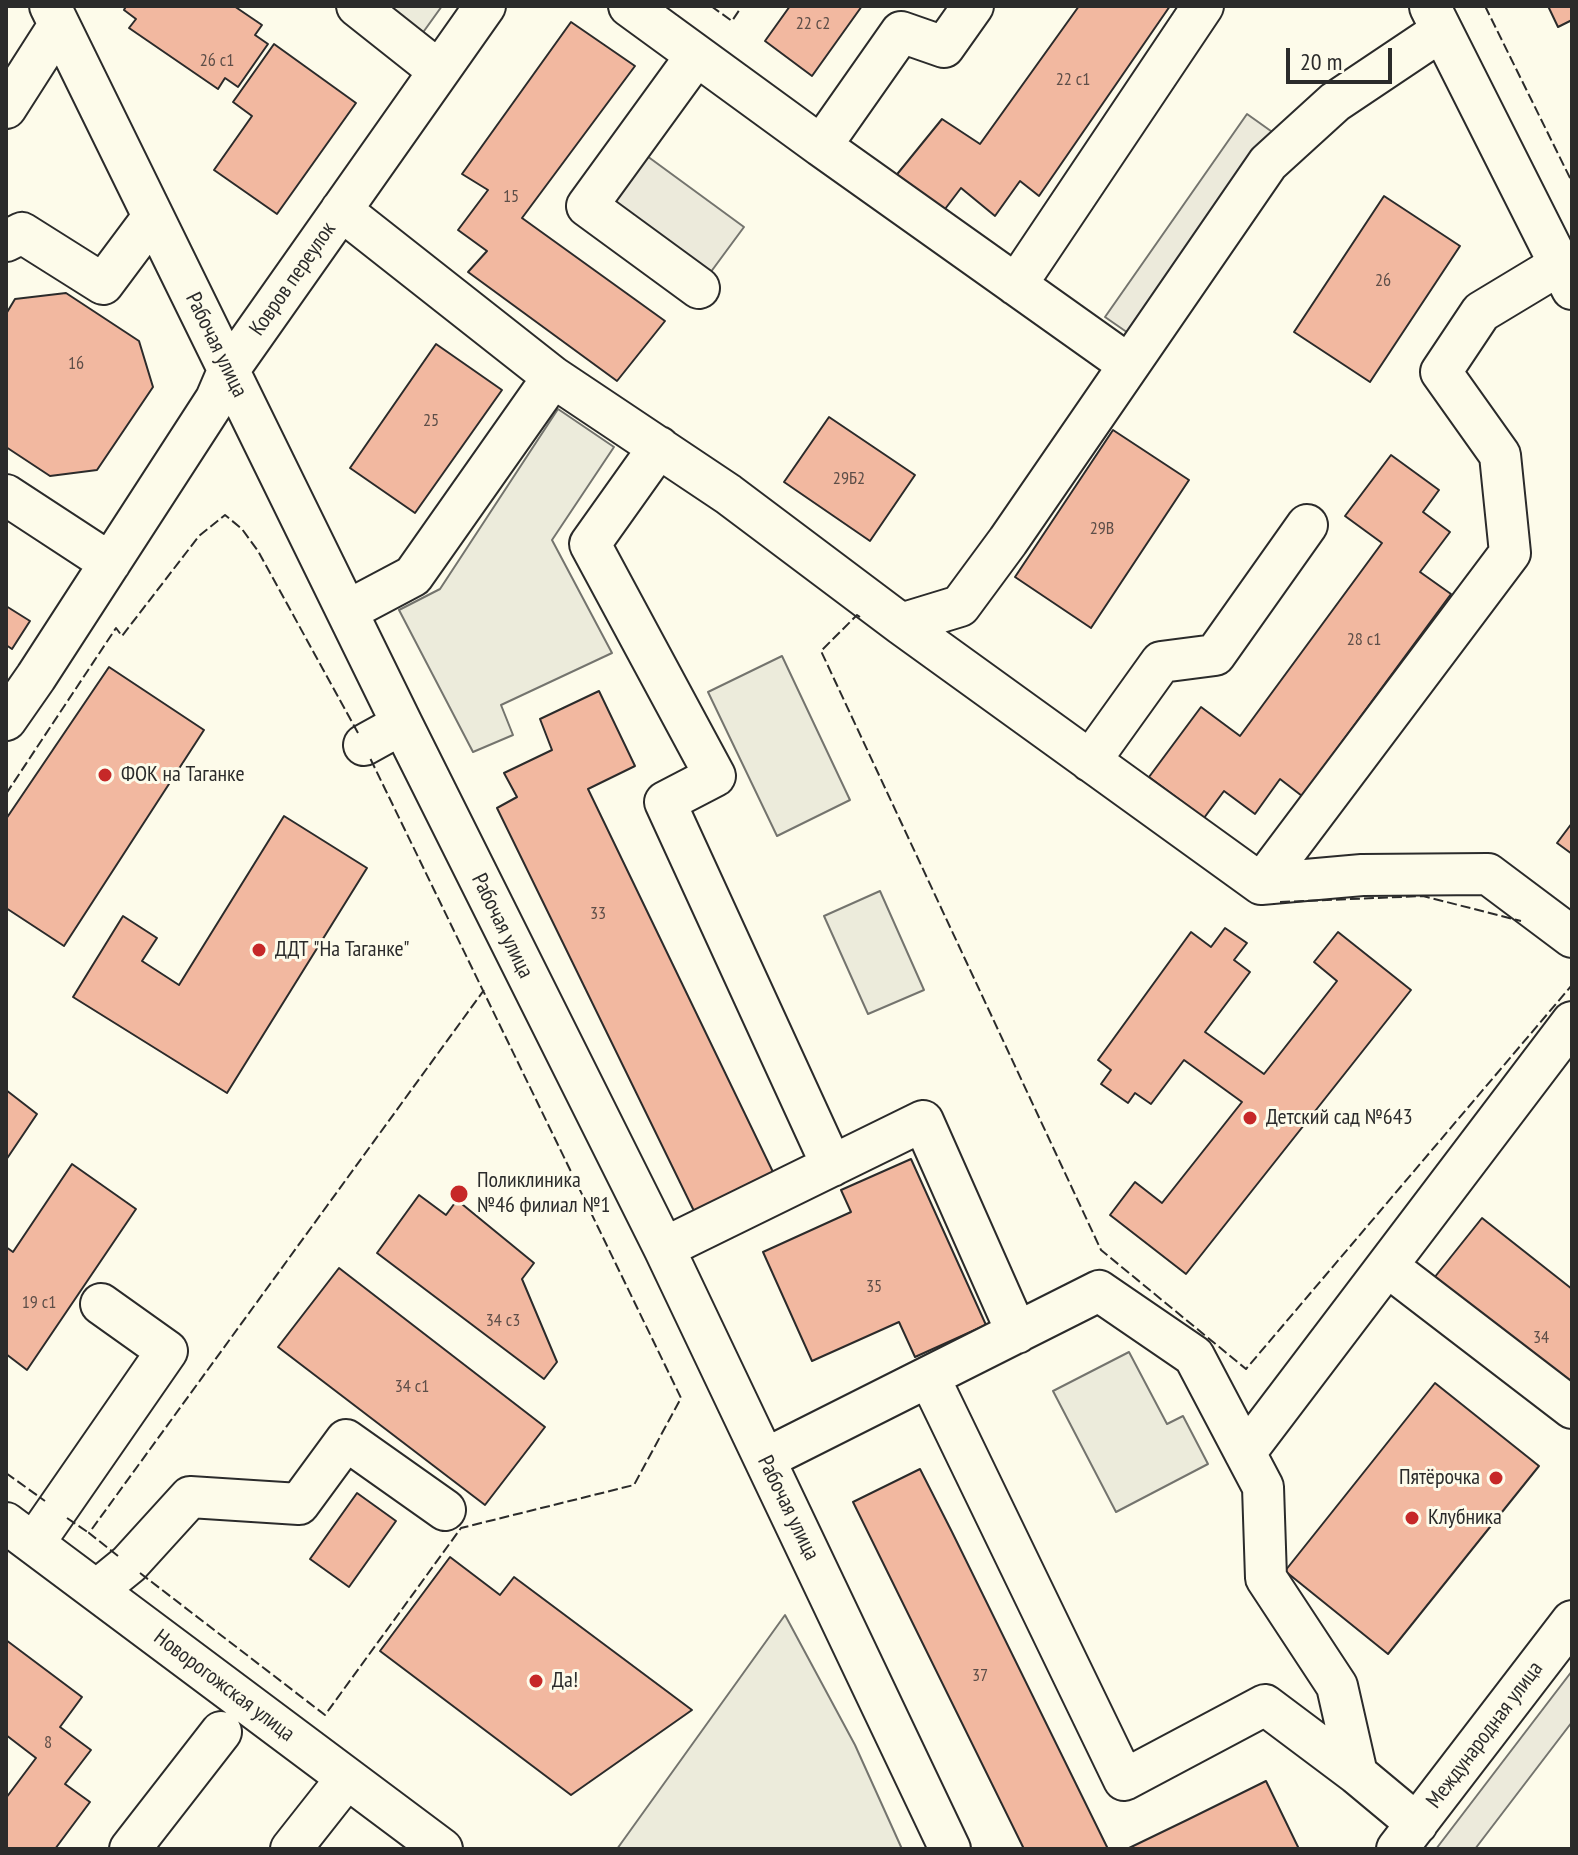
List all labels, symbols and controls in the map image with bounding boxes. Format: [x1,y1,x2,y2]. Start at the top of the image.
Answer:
house number: 22 с2 [796,13,830,35]
scale bar [1290,32,1396,82]
text: 20 m [1300,46,1342,77]
house number: 26 с1 [200,50,234,72]
house number: 22 с1 [1056,69,1090,91]
house number: 15 [503,186,519,208]
street label: Ковров переулок [244,217,342,341]
house number: 26 [1375,270,1391,292]
street label: Рабочая улица [179,288,253,402]
house number: 16 [68,353,84,375]
house number: 25 [423,410,439,432]
house number: 29Б2 [833,468,865,490]
house number: 29В [1090,518,1114,540]
house number: 28 с1 [1347,629,1381,651]
place label: ФОК на Таганке [121,762,244,788]
marker: ФОК на Таганке [96,766,114,784]
street label: Рабочая улица [465,869,539,983]
house number: 33 [590,903,606,925]
place label: ДДТ "На Таганке" [275,937,410,963]
marker: ДДТ "На Таганке" [250,941,268,959]
place label: Детский сад №643 [1266,1105,1413,1131]
marker: Детский сад №643 [1241,1109,1259,1127]
place label: Поликлиника №46 филиал №1 [477,1168,610,1220]
marker: Поликлиника №46 филиал №1 [448,1183,470,1205]
house number: 35 [866,1276,882,1298]
house number: 19 с1 [22,1292,56,1314]
house number: 34 с3 [486,1310,520,1332]
house number: 34 [1533,1327,1549,1349]
house number: 34 с1 [395,1376,429,1398]
street label: Рабочая улица [751,1451,825,1565]
place label: Пятёрочка [1399,1465,1480,1491]
marker: Пятёрочка [1487,1469,1505,1487]
place label: Клубника [1428,1505,1502,1531]
marker: Клубника [1403,1509,1421,1527]
street label: Новорогожская улица [148,1624,300,1748]
street label: Международная улица [1421,1656,1549,1814]
house number: 37 [972,1665,988,1687]
place label: Да! [552,1668,578,1694]
marker: Да! [527,1672,545,1690]
house number: 8 [44,1732,52,1754]

